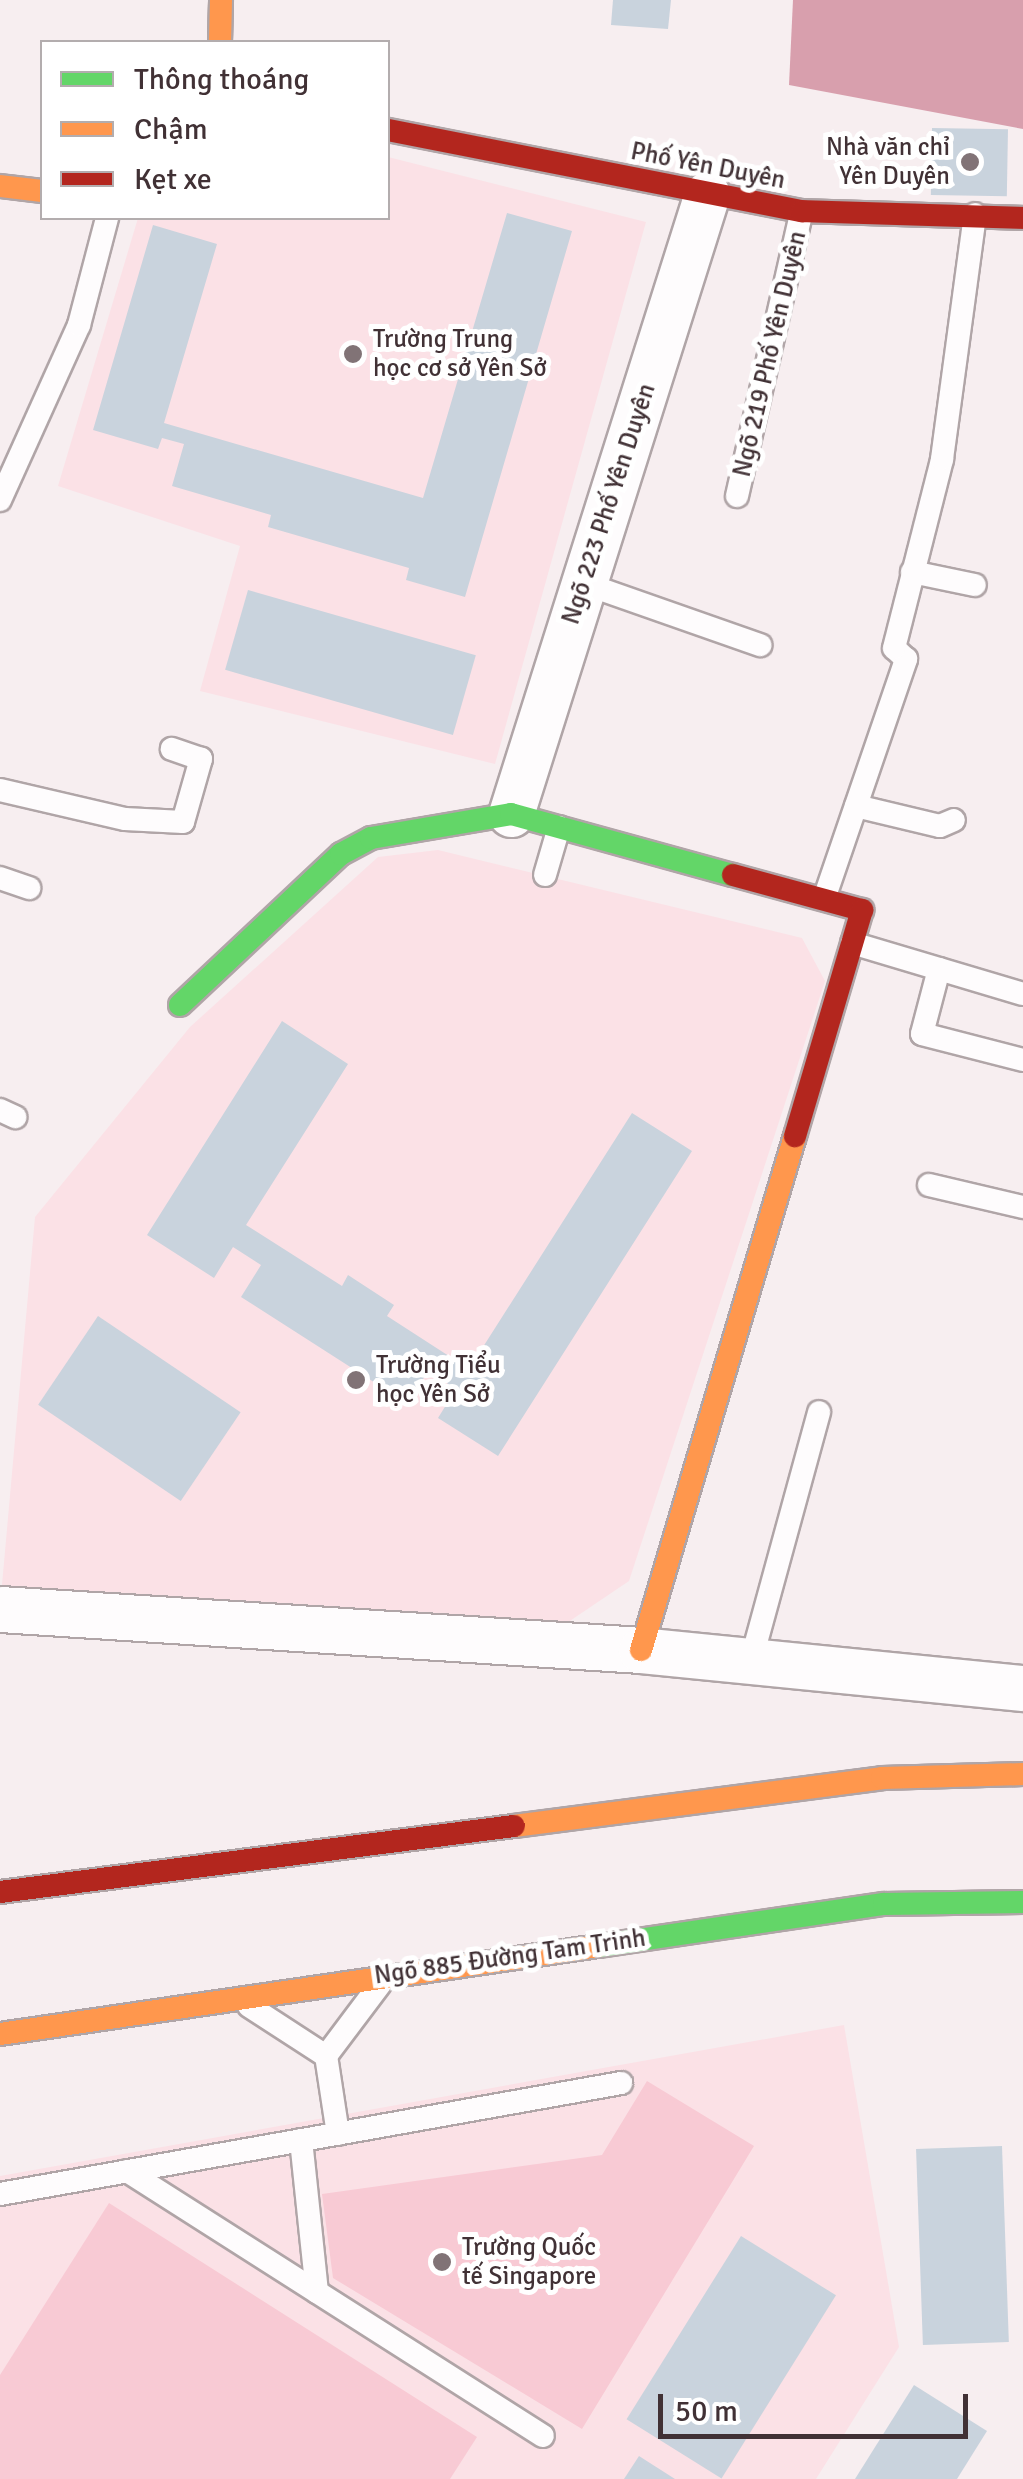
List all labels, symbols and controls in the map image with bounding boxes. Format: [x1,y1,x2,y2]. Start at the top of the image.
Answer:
legend [40,40,390,220]
text: Thông thoáng [134,61,309,98]
text: Chậm [134,111,208,148]
place label: Nhà văn chỉ Yên Duyên [826,133,950,192]
street label: Phố Yên Duyên [628,136,788,196]
marker: Nhà văn chỉ Yên Duyên [959,151,981,173]
text: Kẹt xe [134,161,212,198]
street label: Ngõ 219 Phố Yên Duyên [727,228,813,480]
place label: Trường Trung học cơ sở Yên Sở [373,325,546,384]
marker: Trường Trung học cơ sở Yên Sở [342,343,364,365]
street label: Ngõ 223 Phố Yên Duyên [556,380,662,628]
place label: Trường Tiểu học Yên Sở [376,1351,501,1410]
marker: Trường Tiểu học Yên Sở [345,1369,367,1391]
street label: Ngõ 885 Đường Tam Trinh [372,1923,648,1991]
place label: Trường Quốc tế Singapore [462,2233,596,2292]
marker: Trường Quốc tế Singapore [431,2251,453,2273]
scale bar [663,2374,973,2436]
text: 50 m [675,2393,738,2430]

